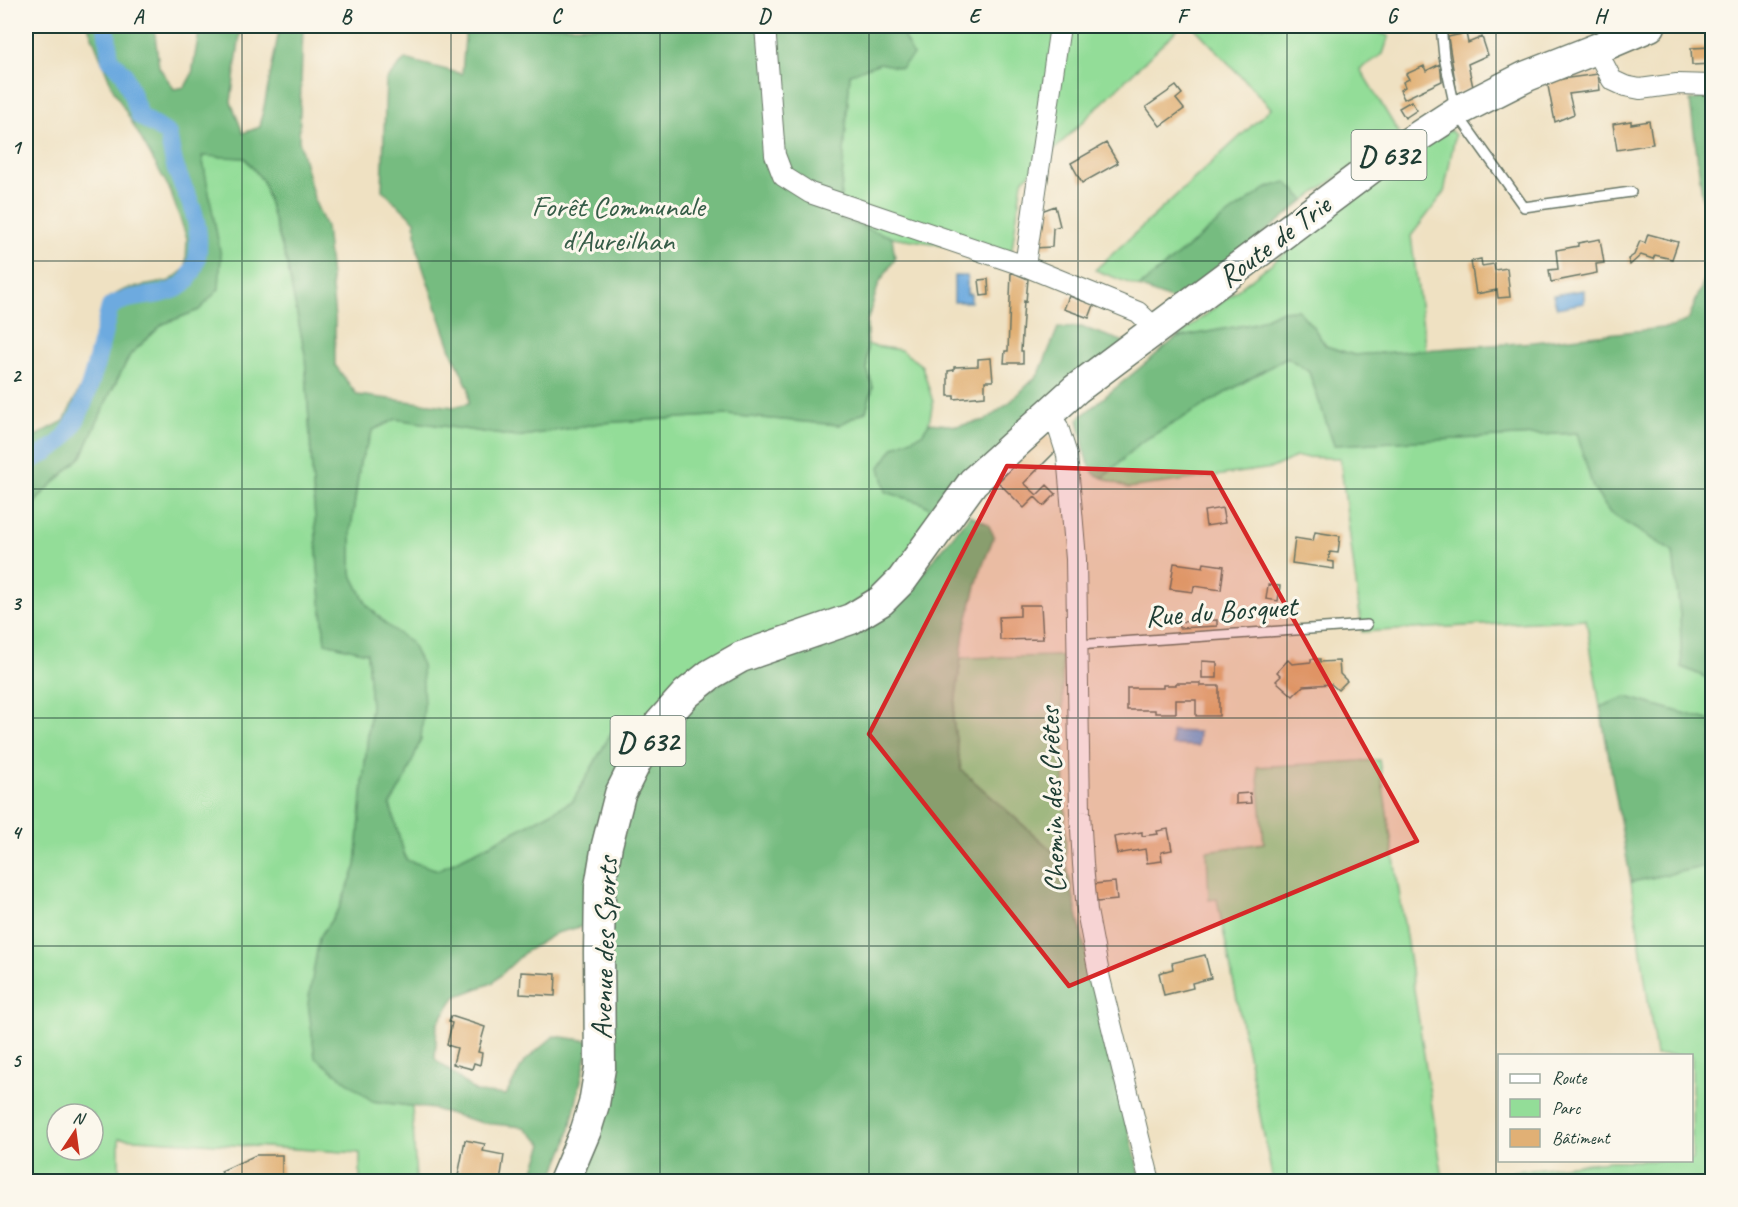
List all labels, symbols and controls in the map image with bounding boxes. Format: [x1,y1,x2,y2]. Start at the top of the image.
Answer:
text: A [133,4,145,29]
text: B [341,4,353,29]
text: C [551,4,563,29]
text: D [758,4,772,29]
text: E [969,4,983,29]
text: F [1177,4,1191,29]
text: G [1387,4,1400,29]
text: H [1594,4,1609,29]
road number: D 632 [1352,130,1426,180]
text: 1 [12,135,23,160]
street label: Route de Trie [1210,185,1340,296]
park label: Forêt Communale d'Aureilhan [532,187,707,259]
text: 2 [12,363,23,388]
street label: Rue du Bosquet [1144,587,1301,635]
text: 3 [12,591,23,616]
street label: Chemin des Crêtes [1030,704,1074,894]
road number: D 632 [610,716,686,766]
text: 4 [12,820,24,845]
street label: Avenue des Sports [582,853,626,1040]
text: 5 [12,1048,23,1073]
legend [1498,1054,1693,1162]
text: Route [1552,1067,1587,1089]
text: Parc [1552,1097,1581,1119]
north arrow [45,1102,105,1162]
text: N [71,1108,88,1130]
text: Bâtiment [1552,1127,1612,1149]

